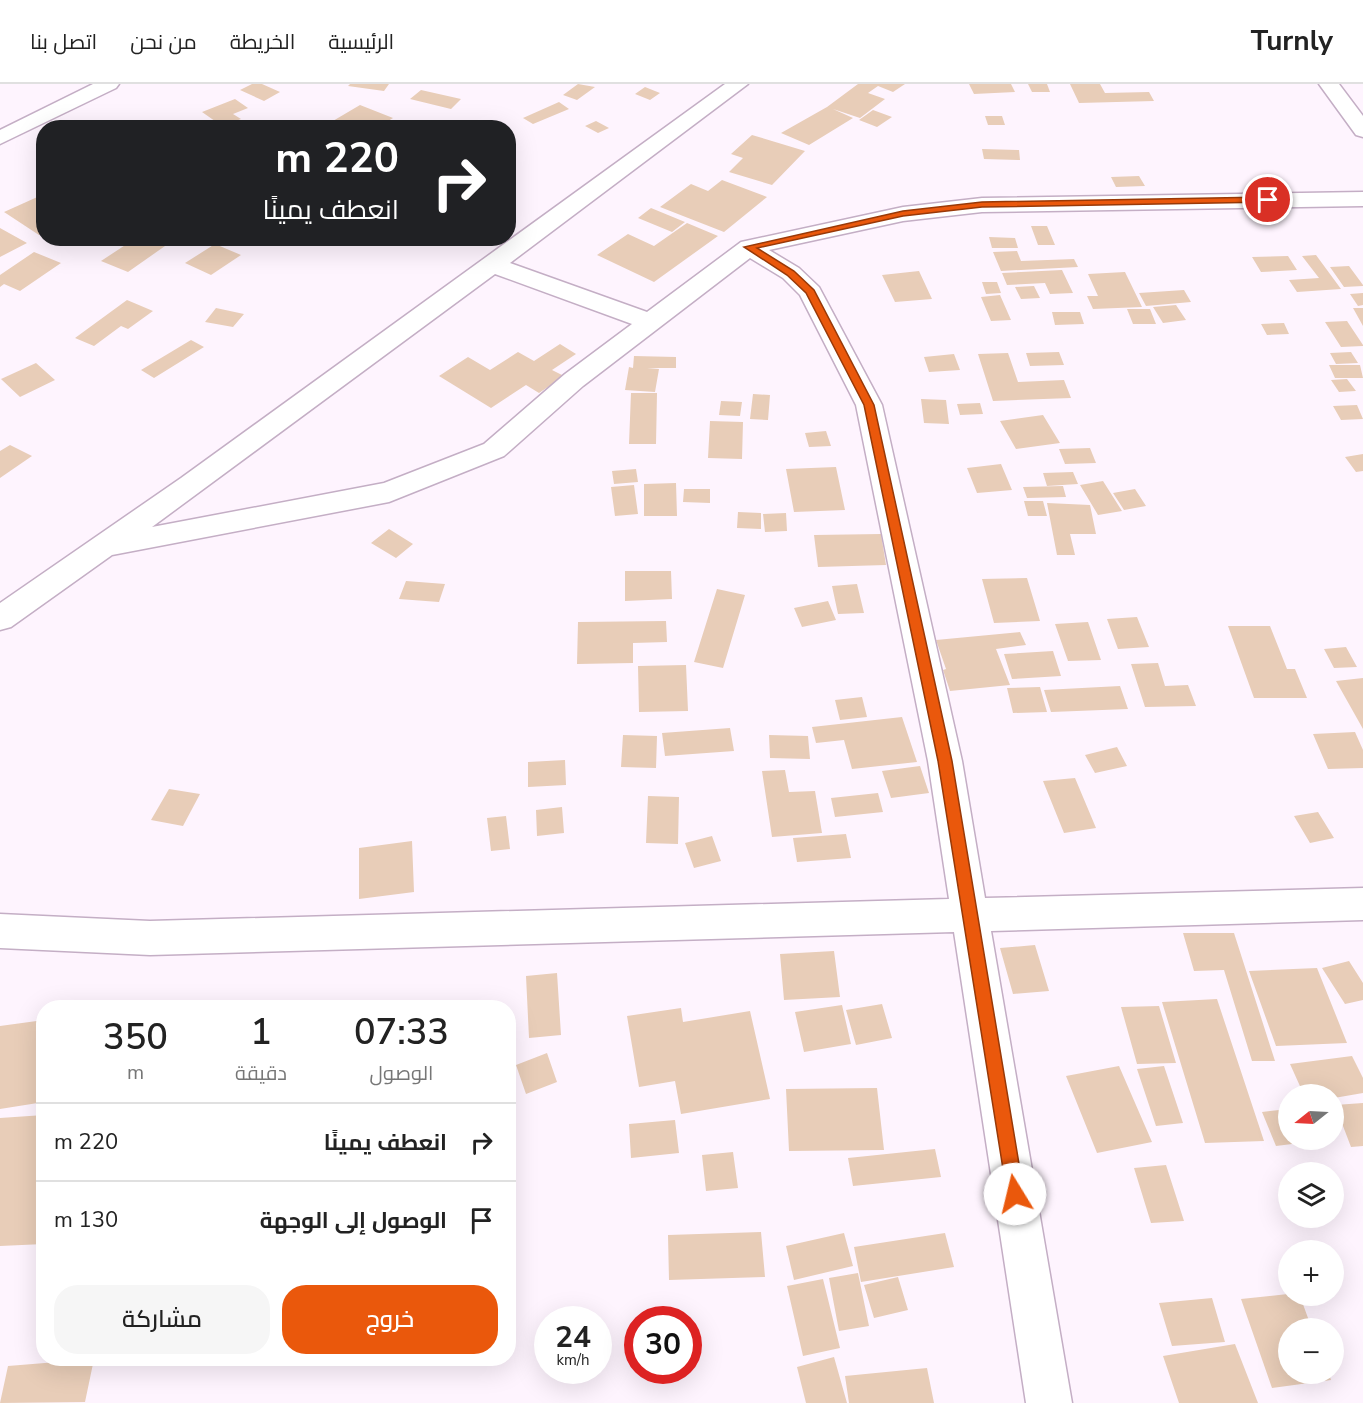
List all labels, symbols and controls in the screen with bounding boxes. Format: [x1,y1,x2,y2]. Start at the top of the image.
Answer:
text: Turnly [1251,22,1333,60]
text: اتصل بنا [30,28,97,56]
text: من نحن [130,28,197,56]
text: الخريطة [230,28,295,56]
text: الرئيسية [328,28,394,56]
text: 220 m [275,130,399,187]
icon: right [420,144,498,222]
pin [1242,174,1293,225]
icon: arrive [1251,183,1284,216]
text: انعطف يمينًا [262,192,399,229]
text: 1 [250,1008,272,1057]
text: 07:33 [354,1008,449,1057]
text: 350 [103,1013,168,1062]
text: m [127,1059,144,1086]
text: دقيقة [235,1060,287,1087]
text: الوصول [370,1060,433,1087]
north arrow [1278,1084,1344,1150]
map controls [1278,1084,1344,1384]
icon: right [465,1126,498,1159]
text: 220 m [54,1127,118,1157]
text: انعطف يمينًا [324,1128,447,1158]
position arrow [983,1162,1047,1226]
button: layers [1278,1162,1344,1228]
icon: arrive [465,1204,498,1237]
text: 130 m [54,1205,118,1235]
text: الوصول إلى الوجهة [260,1206,447,1236]
button: + [1278,1240,1344,1306]
button: مشاركة [54,1285,270,1354]
button: خروج [282,1285,498,1354]
speed limit sign: 30 [624,1306,702,1384]
text: 24 [555,1317,591,1358]
button: − [1278,1318,1344,1384]
text: km/h [556,1350,590,1370]

